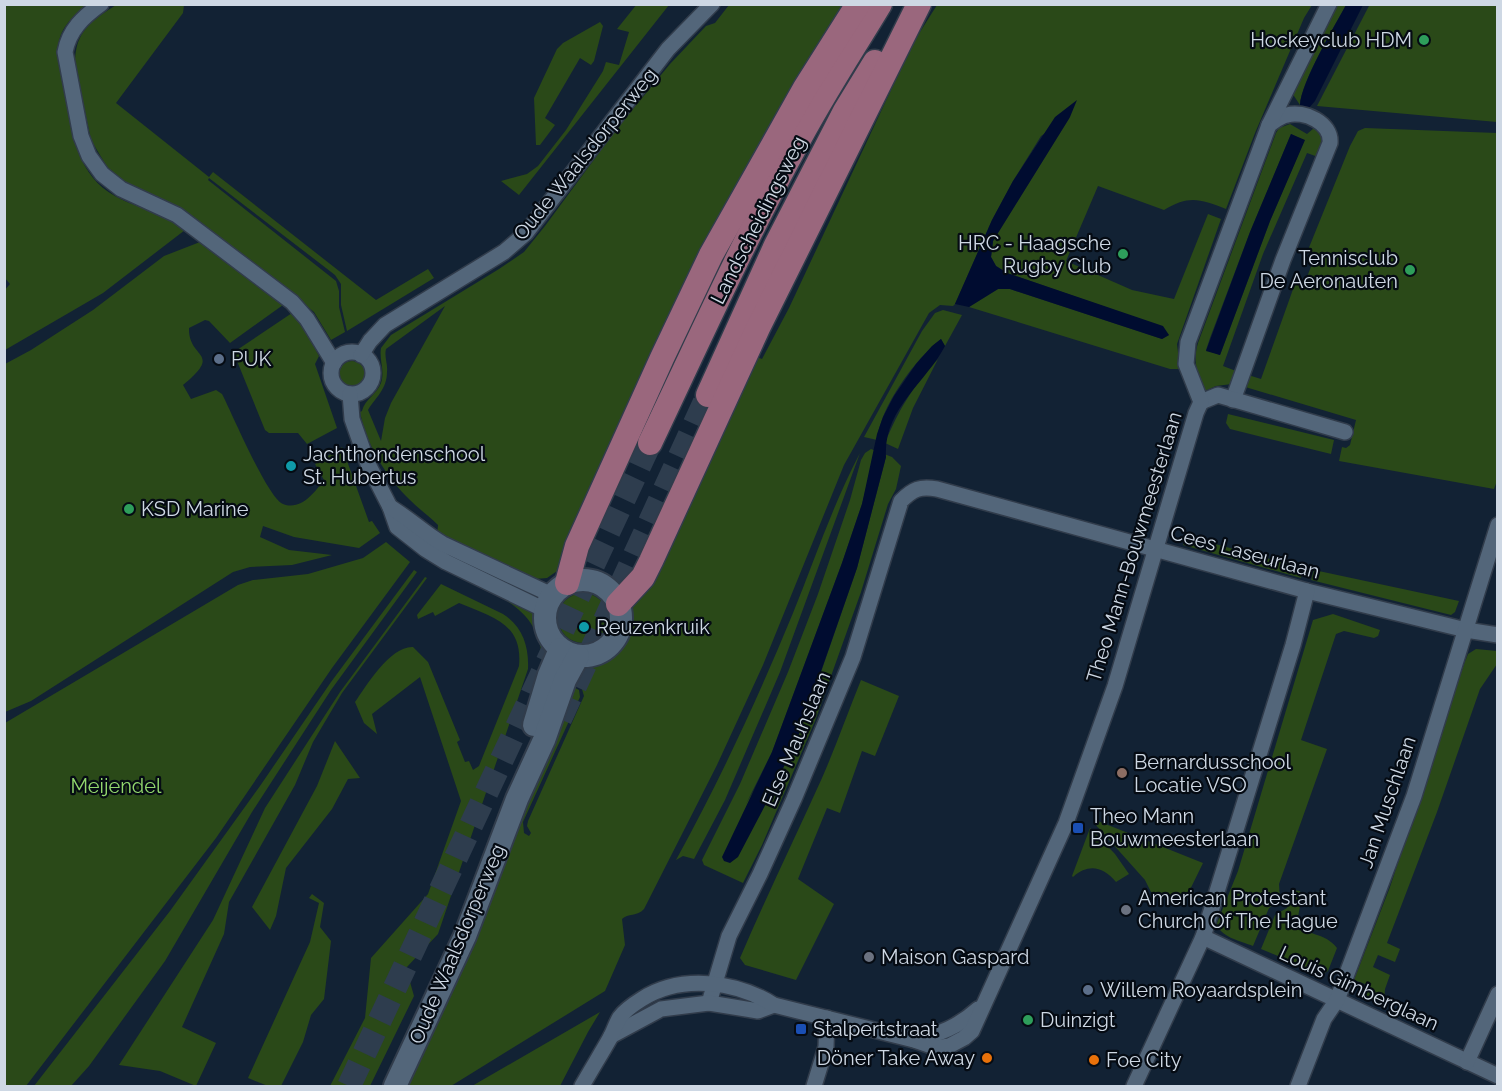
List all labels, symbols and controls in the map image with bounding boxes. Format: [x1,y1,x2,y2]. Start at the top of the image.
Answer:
place label: Hockeyclub HDM [1250,28,1412,52]
marker: Hockeyclub HDM [1417,33,1431,47]
street label: Oude Waalsdorperweg [508,63,662,245]
street label: Landscheidingsweg [705,132,811,308]
place label: HRC - Haagsche Rugby Club [958,231,1111,278]
place label: Tennisclub De Aeronauten [1260,246,1398,293]
marker: HRC - Haagsche Rugby Club [1116,247,1130,261]
marker: Tennisclub De Aeronauten [1403,263,1417,277]
place label: PUK [231,347,272,371]
marker: PUK [212,352,226,366]
street label: Theo Mann-Bouwmeesterlaan [1081,409,1187,685]
place label: Jachthondenschool St. Hubertus [303,442,486,489]
marker: Jachthondenschool St. Hubertus [284,459,298,473]
place label: KSD Marine [141,497,249,521]
marker: KSD Marine [122,502,136,516]
street label: Cees Laseurlaan [1168,521,1322,583]
place label: Reuzenkruik [596,615,710,639]
marker: Reuzenkruik [577,620,591,634]
street label: Else Mauhslaan [757,668,835,810]
street label: Jan Muschlaan [1353,733,1421,871]
place label: Bernardusschool Locatie VSO [1134,750,1291,797]
marker: Bernardusschool Locatie VSO [1115,766,1129,780]
park label: Meijendel [71,774,162,798]
place label: Theo Mann Bouwmeesterlaan [1090,804,1259,851]
marker: Theo Mann Bouwmeesterlaan [1071,821,1085,835]
street label: Oude Waalsdorperweg [404,840,510,1048]
place label: American Protestant Church Of The Hague [1138,886,1338,933]
marker: American Protestant Church Of The Hague [1119,903,1133,917]
street label: Louis Gimberglaan [1275,940,1443,1036]
place label: Maison Gaspard [881,945,1029,969]
marker: Maison Gaspard [862,950,876,964]
place label: Willem Royaardsplein [1100,978,1302,1002]
marker: Willem Royaardsplein [1081,983,1095,997]
place label: Duinzigt [1040,1008,1116,1032]
marker: Duinzigt [1021,1013,1035,1027]
place label: Stalpertstraat [813,1017,938,1041]
marker: Stalpertstraat [794,1022,808,1036]
place label: Döner Take Away [817,1046,975,1070]
place label: Foe City [1106,1048,1182,1072]
marker: Döner Take Away [980,1051,994,1065]
marker: Foe City [1087,1053,1101,1067]

